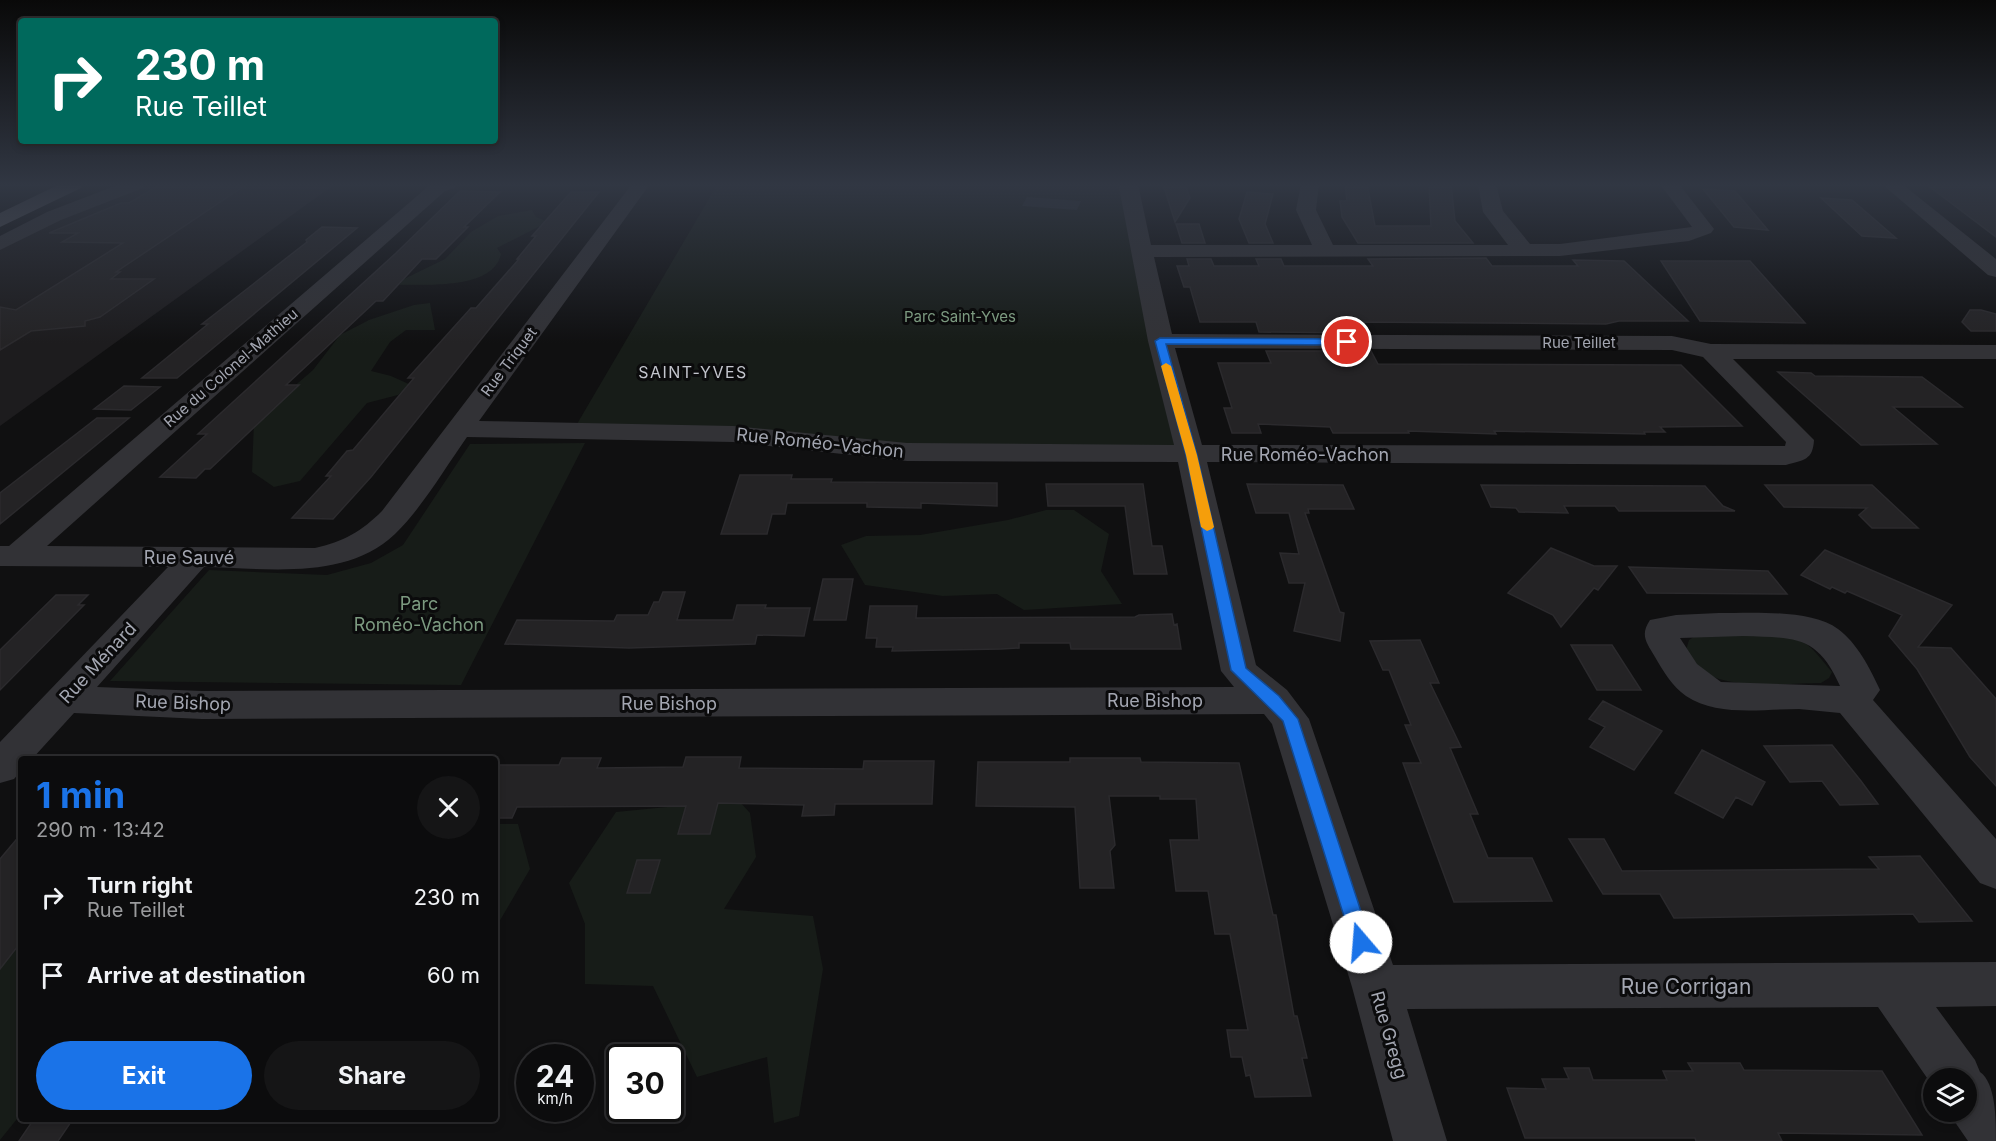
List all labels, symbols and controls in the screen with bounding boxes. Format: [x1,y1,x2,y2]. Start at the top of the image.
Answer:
text: 230 m [135,39,265,90]
icon: right [36,42,114,120]
text: Rue Teillet [135,90,267,123]
street label: Rue du Colonel-Mathieu [160,304,302,431]
park label: Parc Saint-Yves [904,307,1016,326]
pin [1321,316,1372,367]
street label: Rue Triquet [476,323,541,400]
icon: arrive [1330,325,1363,358]
street label: Rue Teillet [1542,333,1616,352]
district label: SAINT-YVES [638,362,748,382]
street label: Rue Roméo-Vachon [735,423,905,462]
street label: Rue Roméo-Vachon [1221,444,1389,465]
street label: Rue Sauvé [144,547,234,568]
park label: Parc Roméo-Vachon [354,593,484,635]
street label: Rue Ménard [55,618,140,707]
street label: Rue Bishop [135,690,231,715]
street label: Rue Bishop [1107,690,1203,711]
street label: Rue Bishop [621,693,717,714]
text: 1 min [36,773,125,817]
button: close [417,776,480,839]
text: 290 m · 13:42 [36,818,165,842]
text: Turn right [87,872,193,898]
icon: right [36,881,69,914]
text: 230 m [414,884,480,910]
text: Rue Teillet [87,898,185,922]
position arrow [1329,910,1393,974]
icon: arrive [36,959,69,992]
text: Arrive at destination [87,962,306,988]
text: 60 m [427,962,480,988]
street label: Rue Corrigan [1621,974,1751,999]
street label: Rue Gregg [1367,989,1412,1081]
button: Exit [36,1041,252,1110]
button: Share [264,1041,480,1110]
speed limit sign: 30 [606,1044,684,1122]
text: 24 [536,1058,574,1094]
map controls [1923,1068,1977,1122]
button: layers [1923,1068,1977,1122]
text: km/h [537,1089,573,1108]

